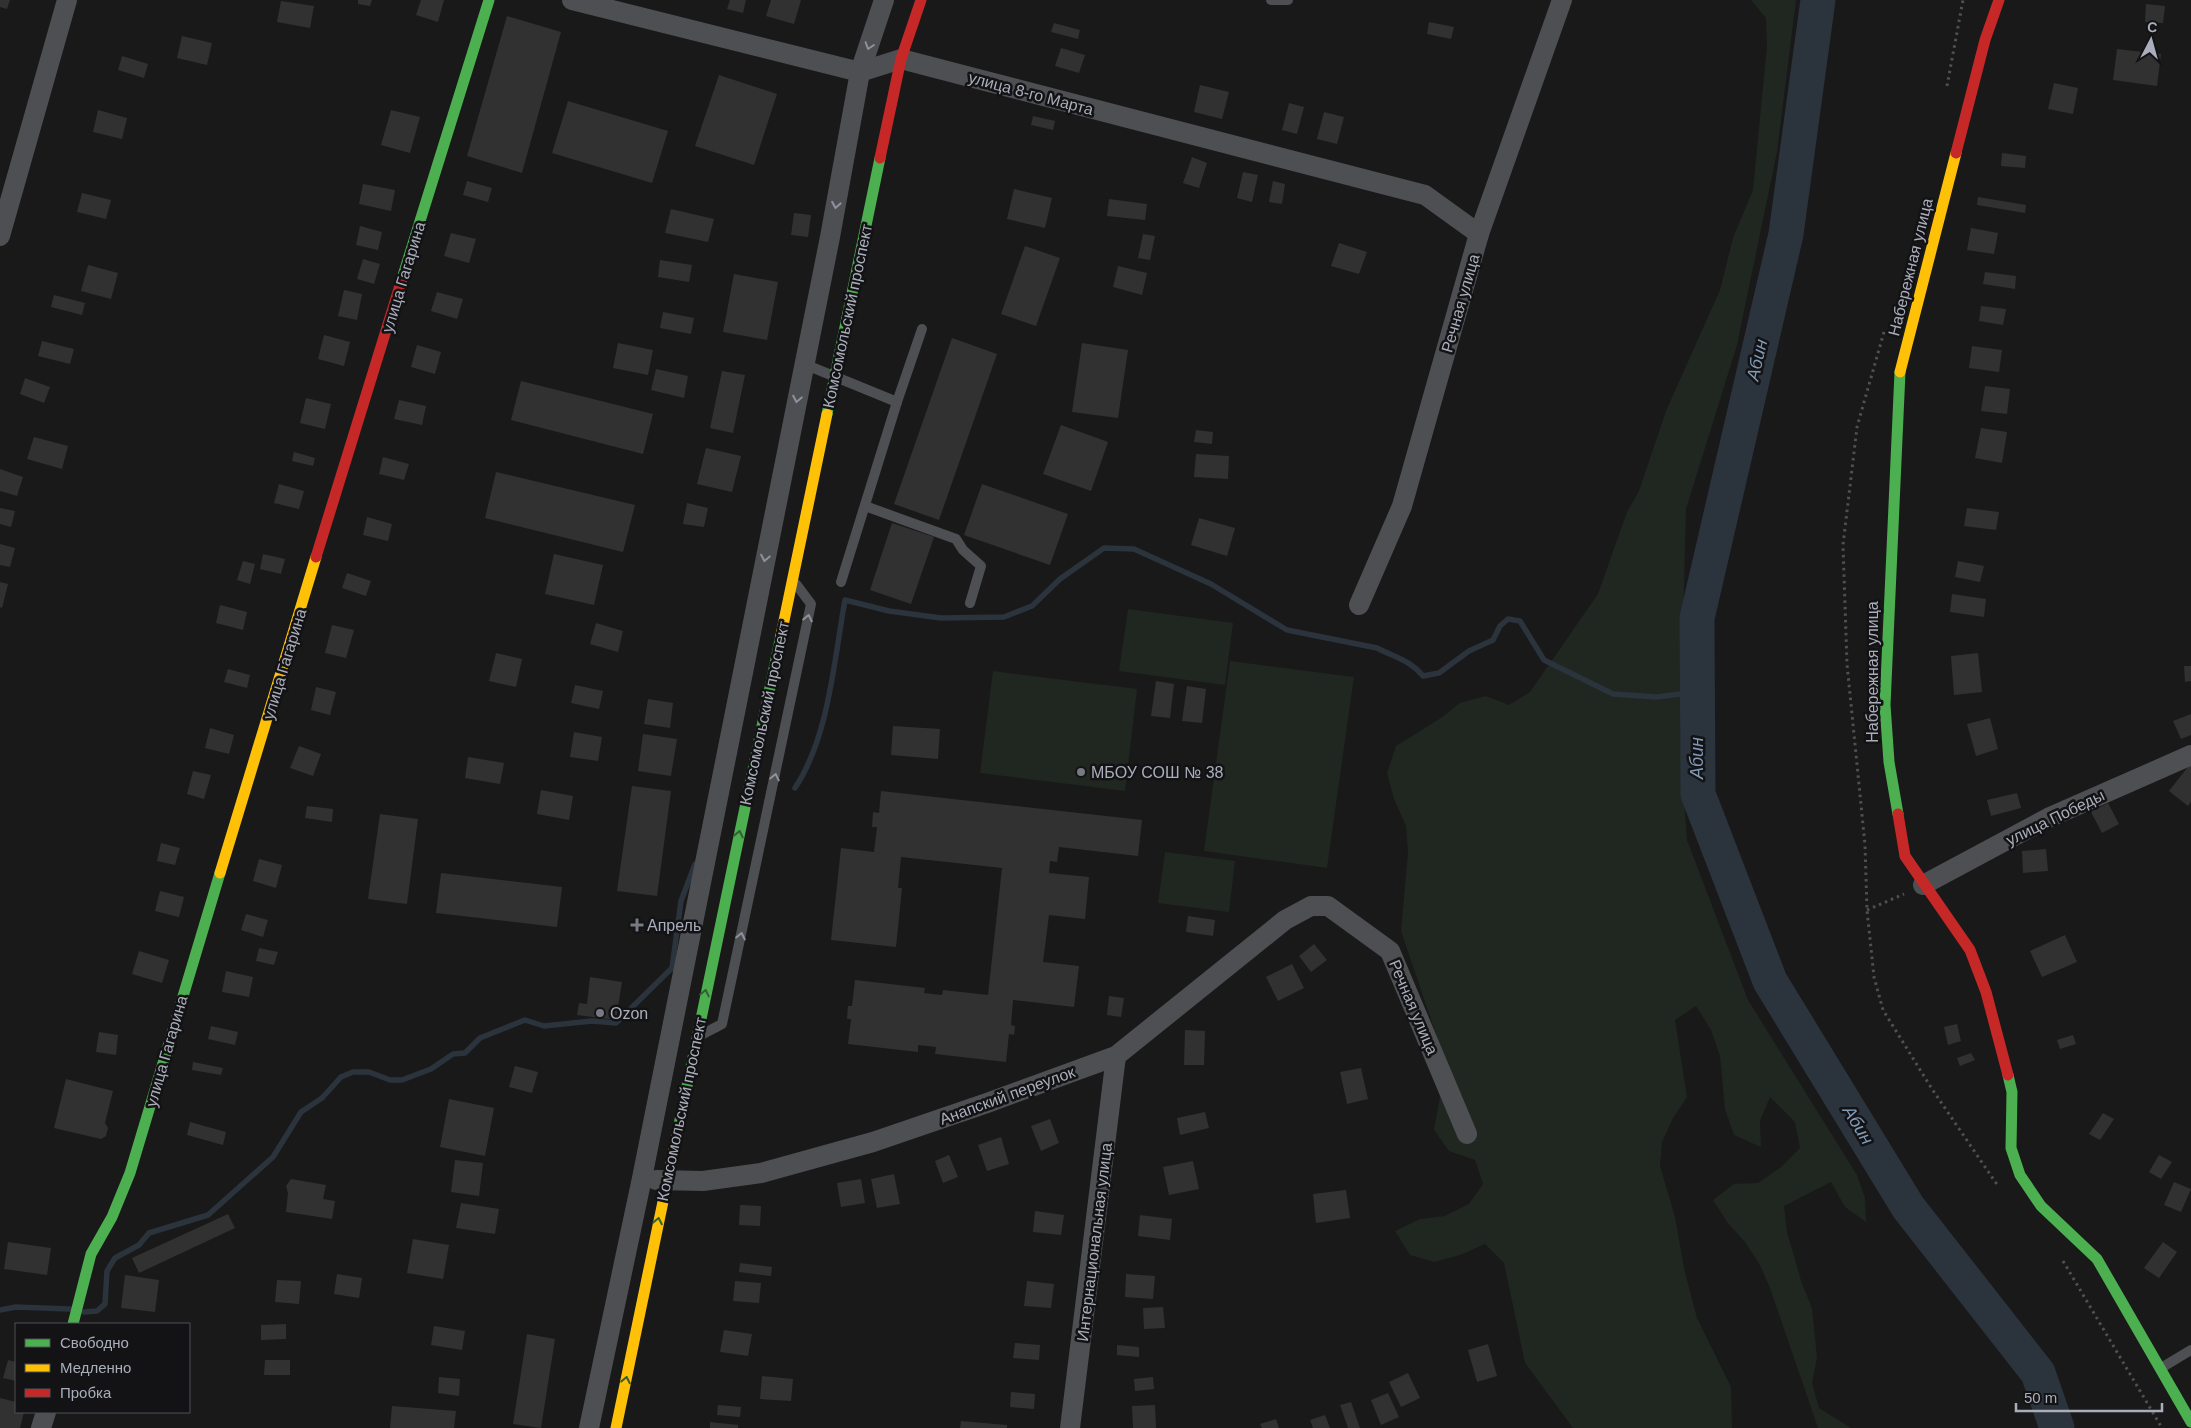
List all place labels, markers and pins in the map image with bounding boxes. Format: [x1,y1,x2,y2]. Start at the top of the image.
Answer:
place label: МБОУ СОШ № 38 [1091,764,1224,781]
marker: МБОУ СОШ № 38 [1075,766,1087,778]
place label: Апрель [647,917,701,934]
marker: Апрель [631,919,643,931]
place label: Ozon [610,1005,648,1022]
marker: Ozon [594,1007,606,1019]

